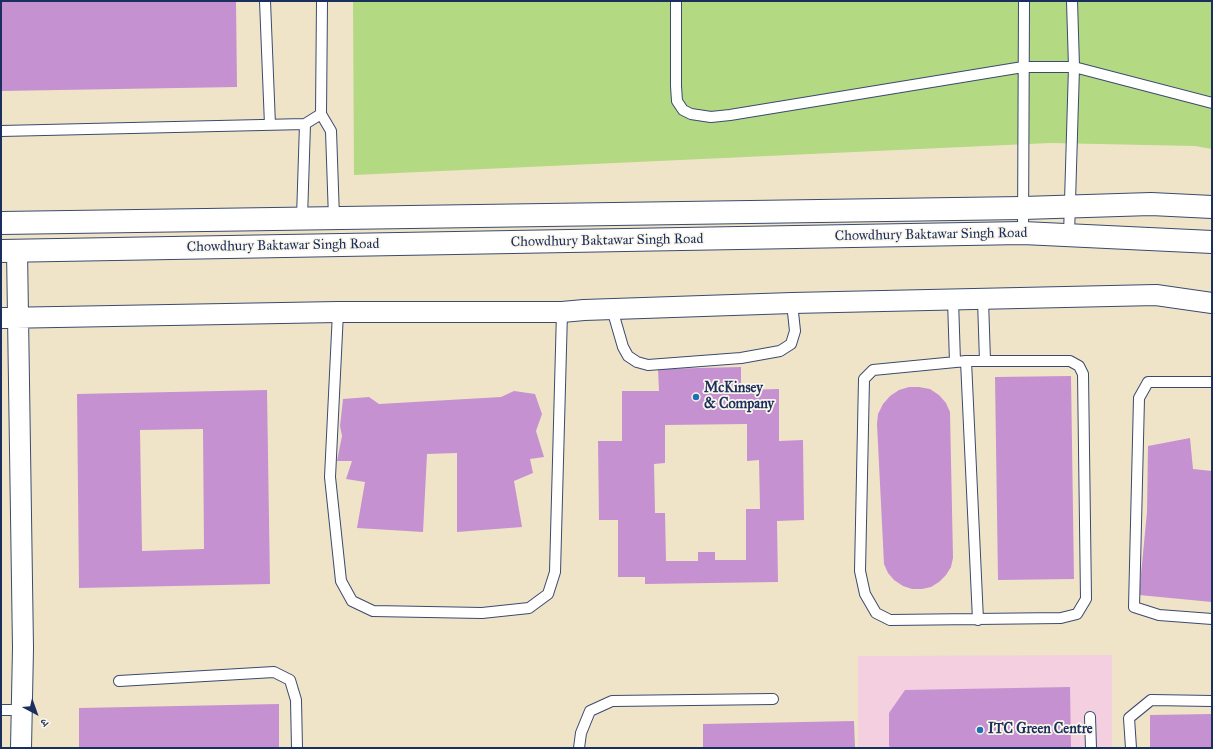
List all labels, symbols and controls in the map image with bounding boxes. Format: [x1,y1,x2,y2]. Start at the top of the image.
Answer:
street label: Chowdhury Baktawar Singh Road [834,225,1028,245]
street label: Chowdhury Baktawar Singh Road [510,231,704,251]
street label: Chowdhury Baktawar Singh Road [186,236,380,256]
place label: McKinsey & Company [704,381,774,414]
marker: McKinsey & Company [691,392,701,402]
north arrow [16,693,56,733]
text: उ [38,716,51,729]
place label: ITC Green Centre [988,722,1093,738]
marker: ITC Green Centre [975,725,985,735]

